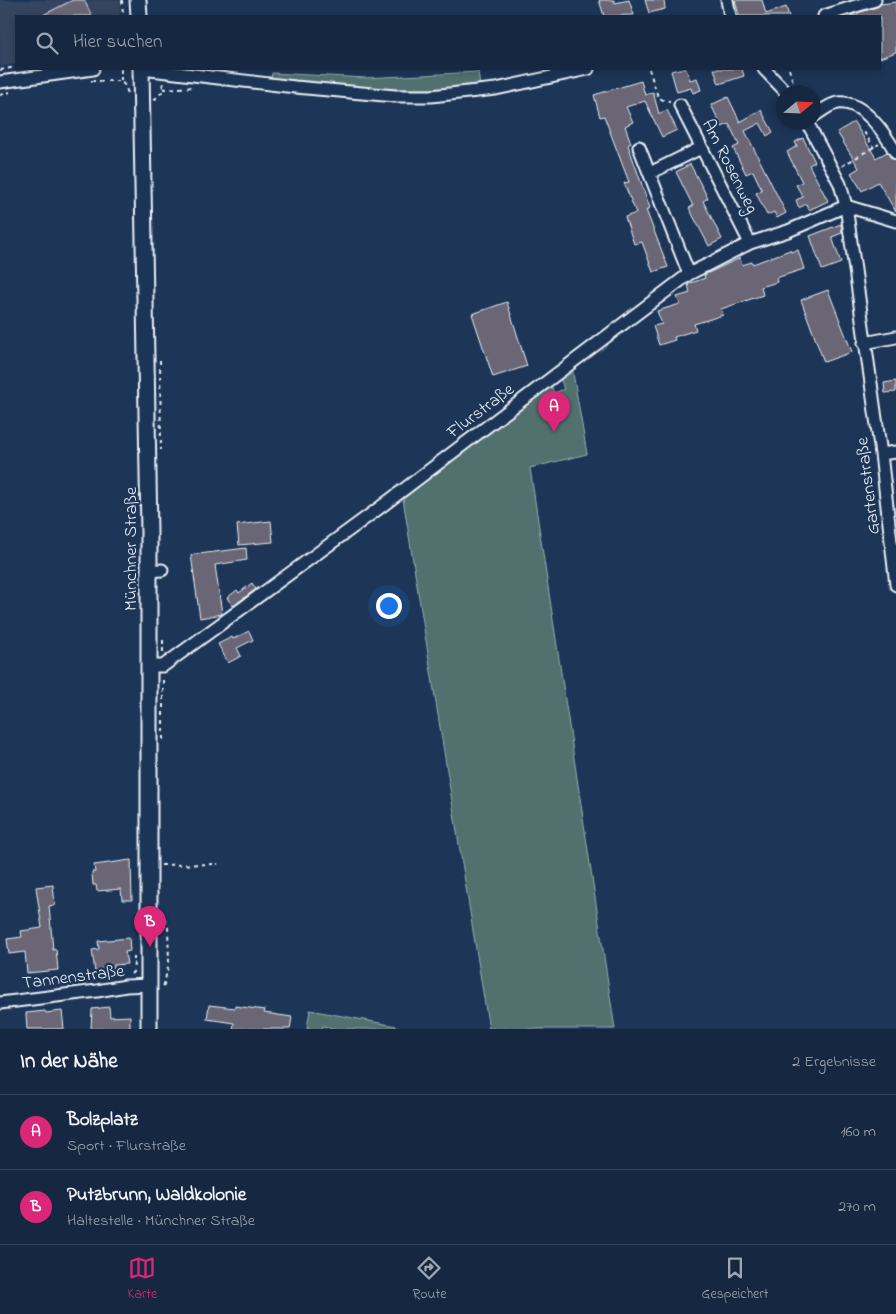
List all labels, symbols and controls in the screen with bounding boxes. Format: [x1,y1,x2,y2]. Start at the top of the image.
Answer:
search box [15,15,881,70]
icon: search [33,29,61,57]
text: Hier suchen [73,29,162,56]
north arrow [776,85,821,130]
street label: Am Rosenweg [693,115,764,219]
street label: Flurstraße [441,377,521,446]
pin: A [538,391,570,432]
street label: Gartenstraße [850,435,888,536]
street label: Münchner Straße [119,486,145,611]
your location [376,593,402,619]
pin: B [134,906,166,947]
street label: Tannenstraße [21,959,127,997]
text: In der Nähe [20,1047,118,1077]
text: 2 Ergebnisse [792,1050,876,1074]
text: Bolzplatz [67,1107,138,1134]
text: A [31,1120,41,1144]
text: 160 m [841,1120,876,1144]
text: Sport · Flurstraße [67,1134,186,1158]
text: Putzbrunn, Waldkolonie [67,1182,246,1209]
text: B [31,1195,41,1219]
text: 270 m [838,1195,876,1219]
text: Haltestelle · Münchner Straße [67,1209,255,1233]
tab: Karte [128,1254,157,1305]
tab: Route [412,1254,446,1305]
tab: Gespeichert [702,1254,768,1305]

